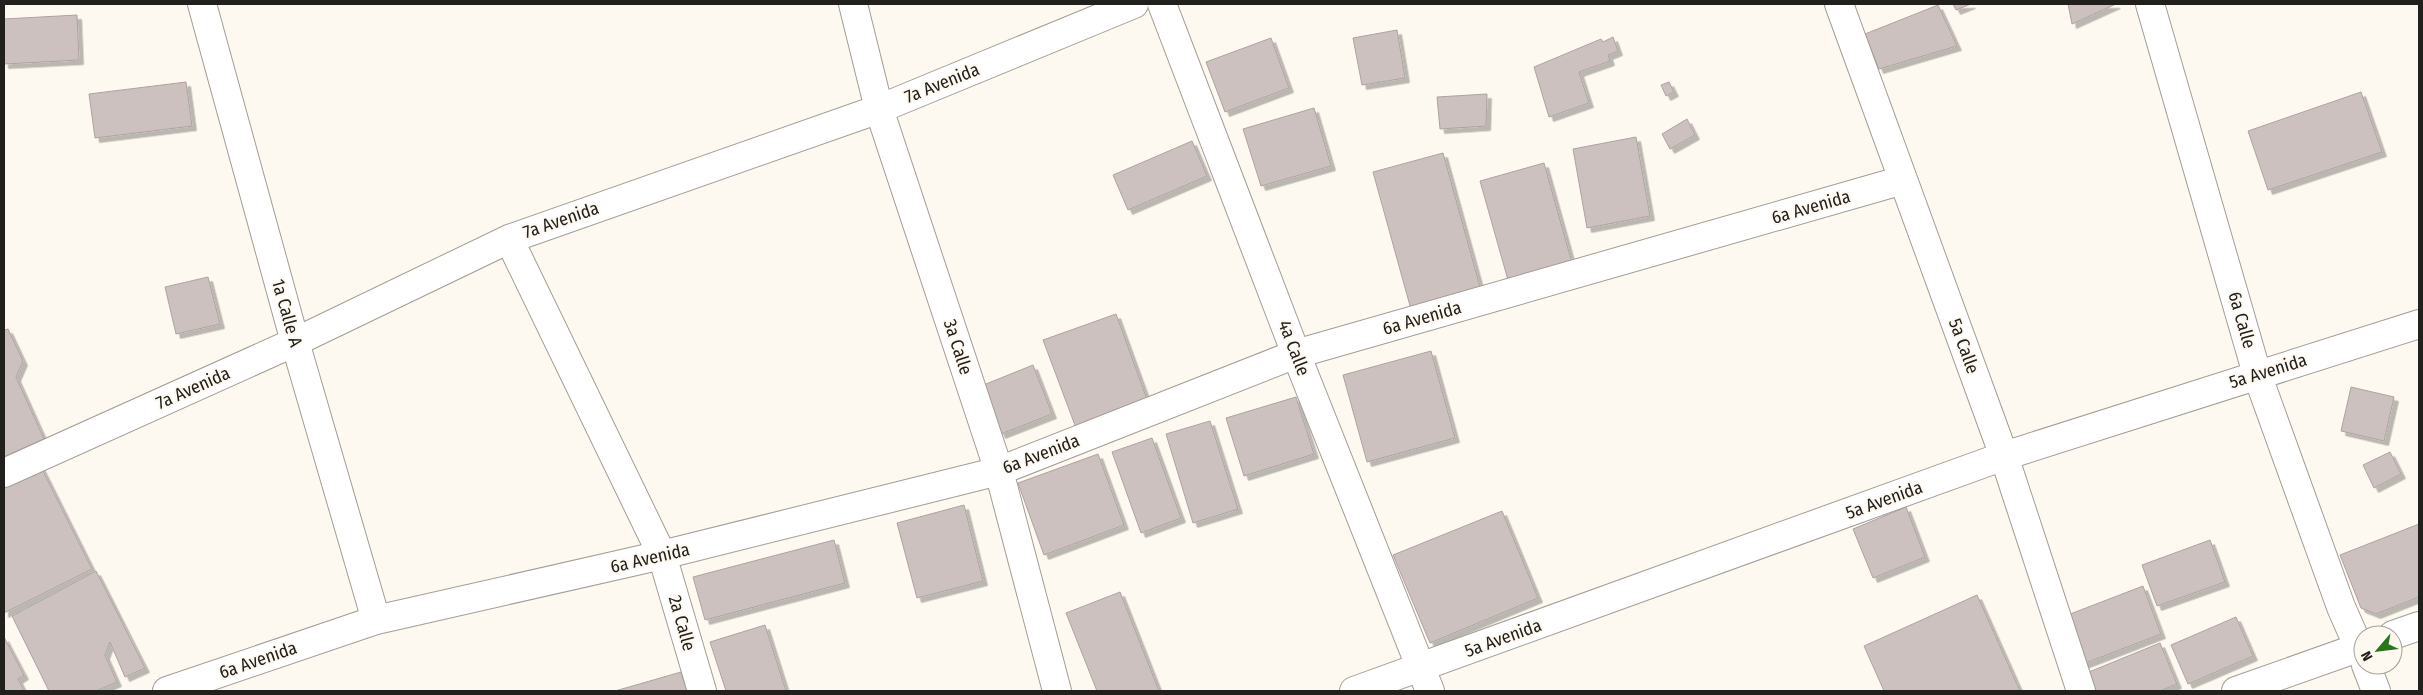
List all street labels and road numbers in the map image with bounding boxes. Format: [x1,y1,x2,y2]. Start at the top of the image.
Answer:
street label: 7a Avenida [901,58,983,108]
street label: 6a Avenida [1769,185,1853,229]
street label: 7a Avenida [520,197,602,243]
street label: 1a Calle A [267,276,307,350]
street label: 6a Calle [2223,289,2261,351]
street label: 6a Avenida [1380,296,1464,340]
street label: 5a Calle [1944,315,1984,377]
street label: 3a Calle [939,316,977,378]
street label: 4a Calle [1273,317,1315,379]
street label: 5a Avenida [2226,349,2310,393]
street label: 7a Avenida [153,362,234,414]
street label: 6a Avenida [999,429,1083,479]
street label: 5a Avenida [1843,476,1926,524]
street label: 6a Avenida [608,538,692,578]
street label: 2a Calle [664,593,700,653]
street label: 5a Avenida [1462,614,1545,662]
street label: 6a Avenida [216,636,300,684]

